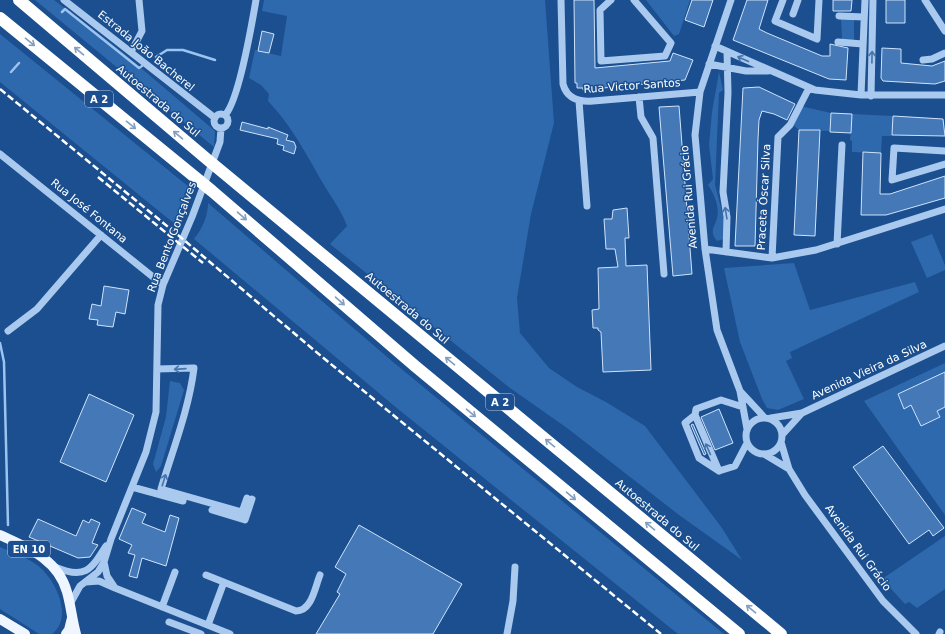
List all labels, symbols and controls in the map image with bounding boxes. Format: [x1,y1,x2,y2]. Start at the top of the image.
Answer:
street label: Estrada João Bacherel [95,8,197,94]
one-way arrow [25,38,36,47]
one-way arrow [73,46,84,55]
one-way arrow [868,51,876,64]
one-way arrow [737,55,749,62]
street label: Autoestrada do Sul [114,62,202,140]
street label: Rua Victor Santos [583,76,681,96]
road number: A 2 [85,91,113,107]
one-way arrow [125,120,136,129]
one-way arrow [173,130,183,139]
street label: Praceta Óscar Silva [755,143,773,251]
street label: Avenida Rui Grácio [678,145,700,249]
street label: Rua José Fontana [48,176,130,246]
street label: Rua Bento Gonçalves [145,180,199,294]
one-way arrow [722,207,730,220]
one-way arrow [236,212,247,221]
street label: Autoestrada do Sul [363,269,451,347]
one-way arrow [335,297,345,306]
street label: Avenida Vieira da Silva [809,338,929,402]
one-way arrow [445,356,456,365]
one-way arrow [174,365,187,372]
road number: A 2 [486,394,514,410]
one-way arrow [466,408,477,417]
one-way arrow [545,439,556,448]
one-way arrow [704,443,712,455]
one-way arrow [161,473,168,486]
street label: Autoestrada do Sul [613,476,701,554]
one-way arrow [566,491,577,500]
street label: Avenida Rui Grácio [822,502,894,594]
one-way arrow [645,522,656,531]
road number: EN 10 [8,541,50,557]
one-way arrow [745,605,756,614]

